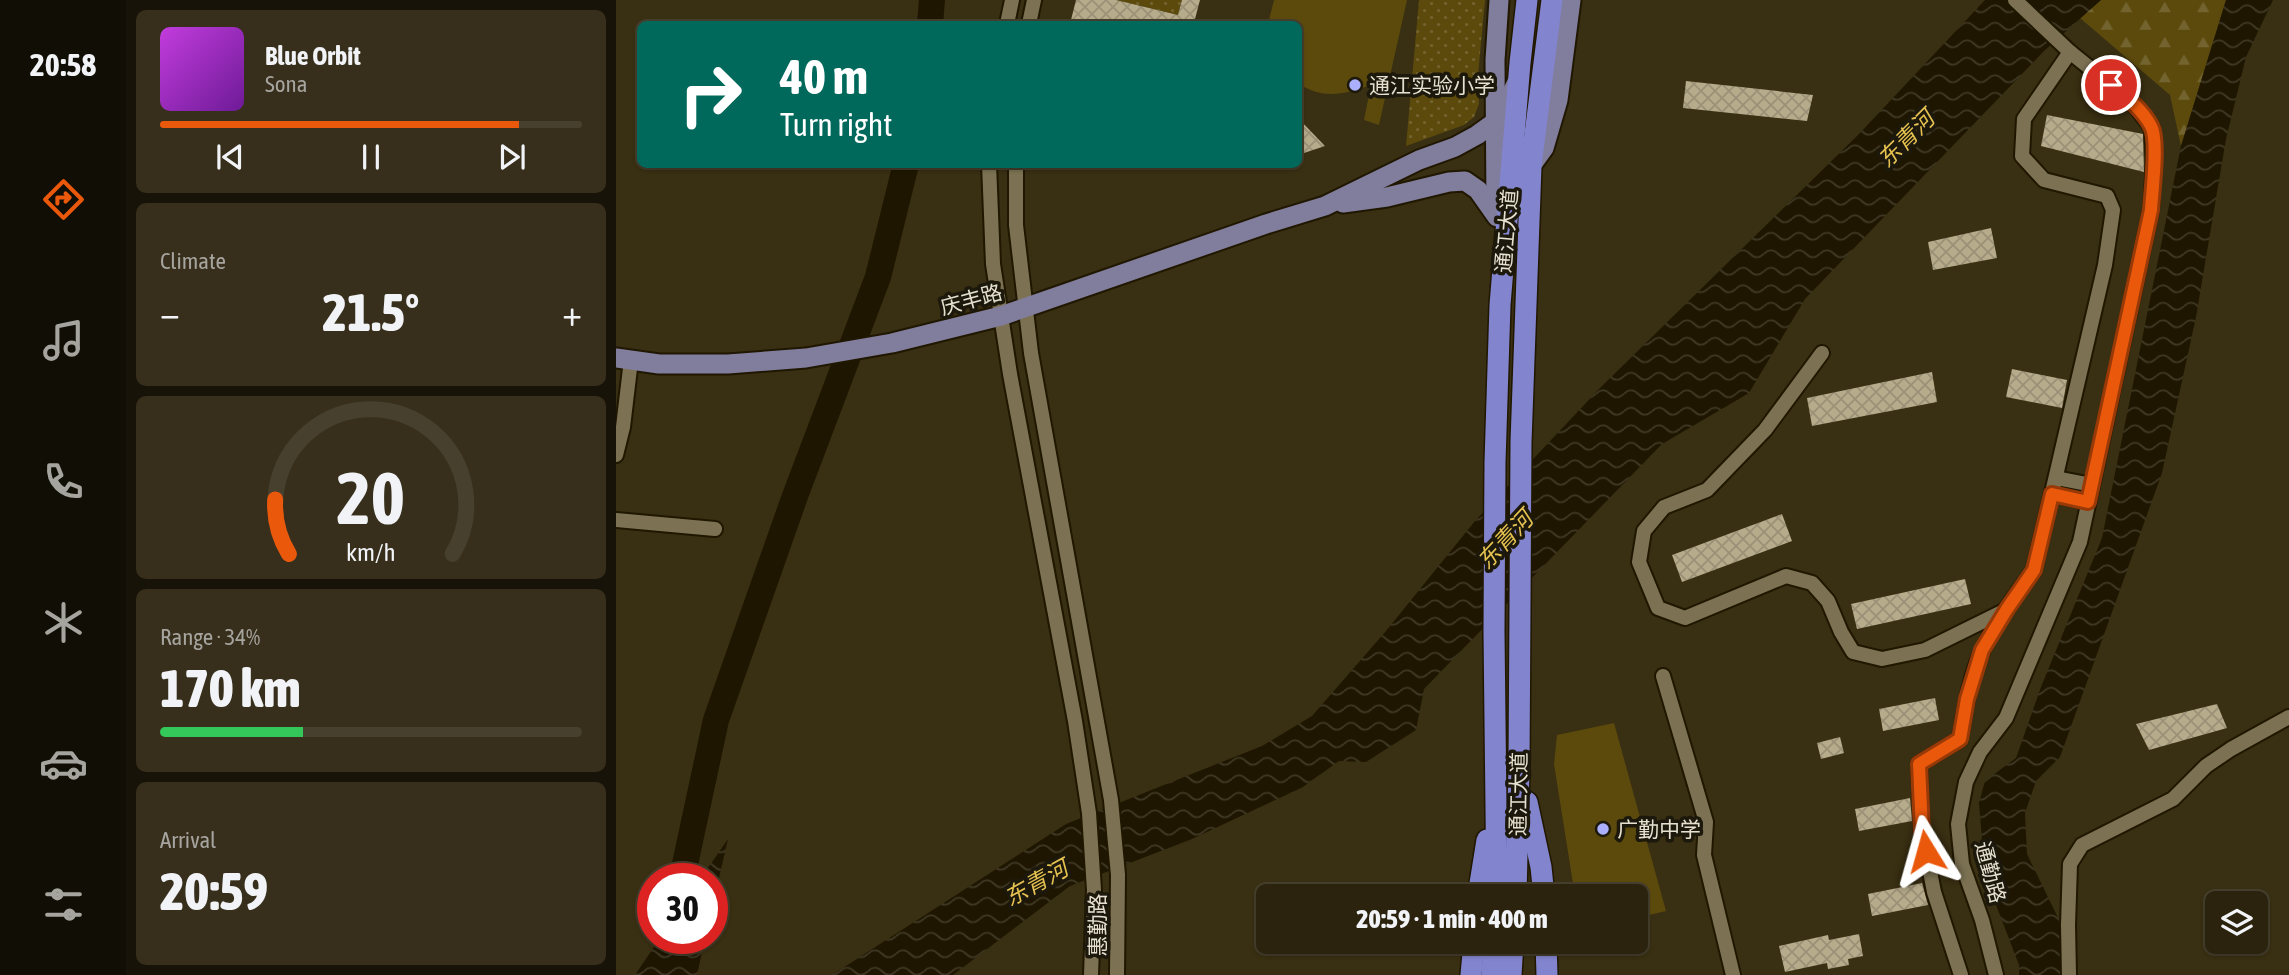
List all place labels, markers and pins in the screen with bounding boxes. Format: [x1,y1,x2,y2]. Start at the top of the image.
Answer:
pin [2081,55,2141,115]
place label: 通江实验小学 [1369,73,1495,97]
marker: 通江实验小学 [1347,77,1363,93]
place label: 广勤中学 [1617,817,1701,841]
marker: 广勤中学 [1595,821,1611,837]

